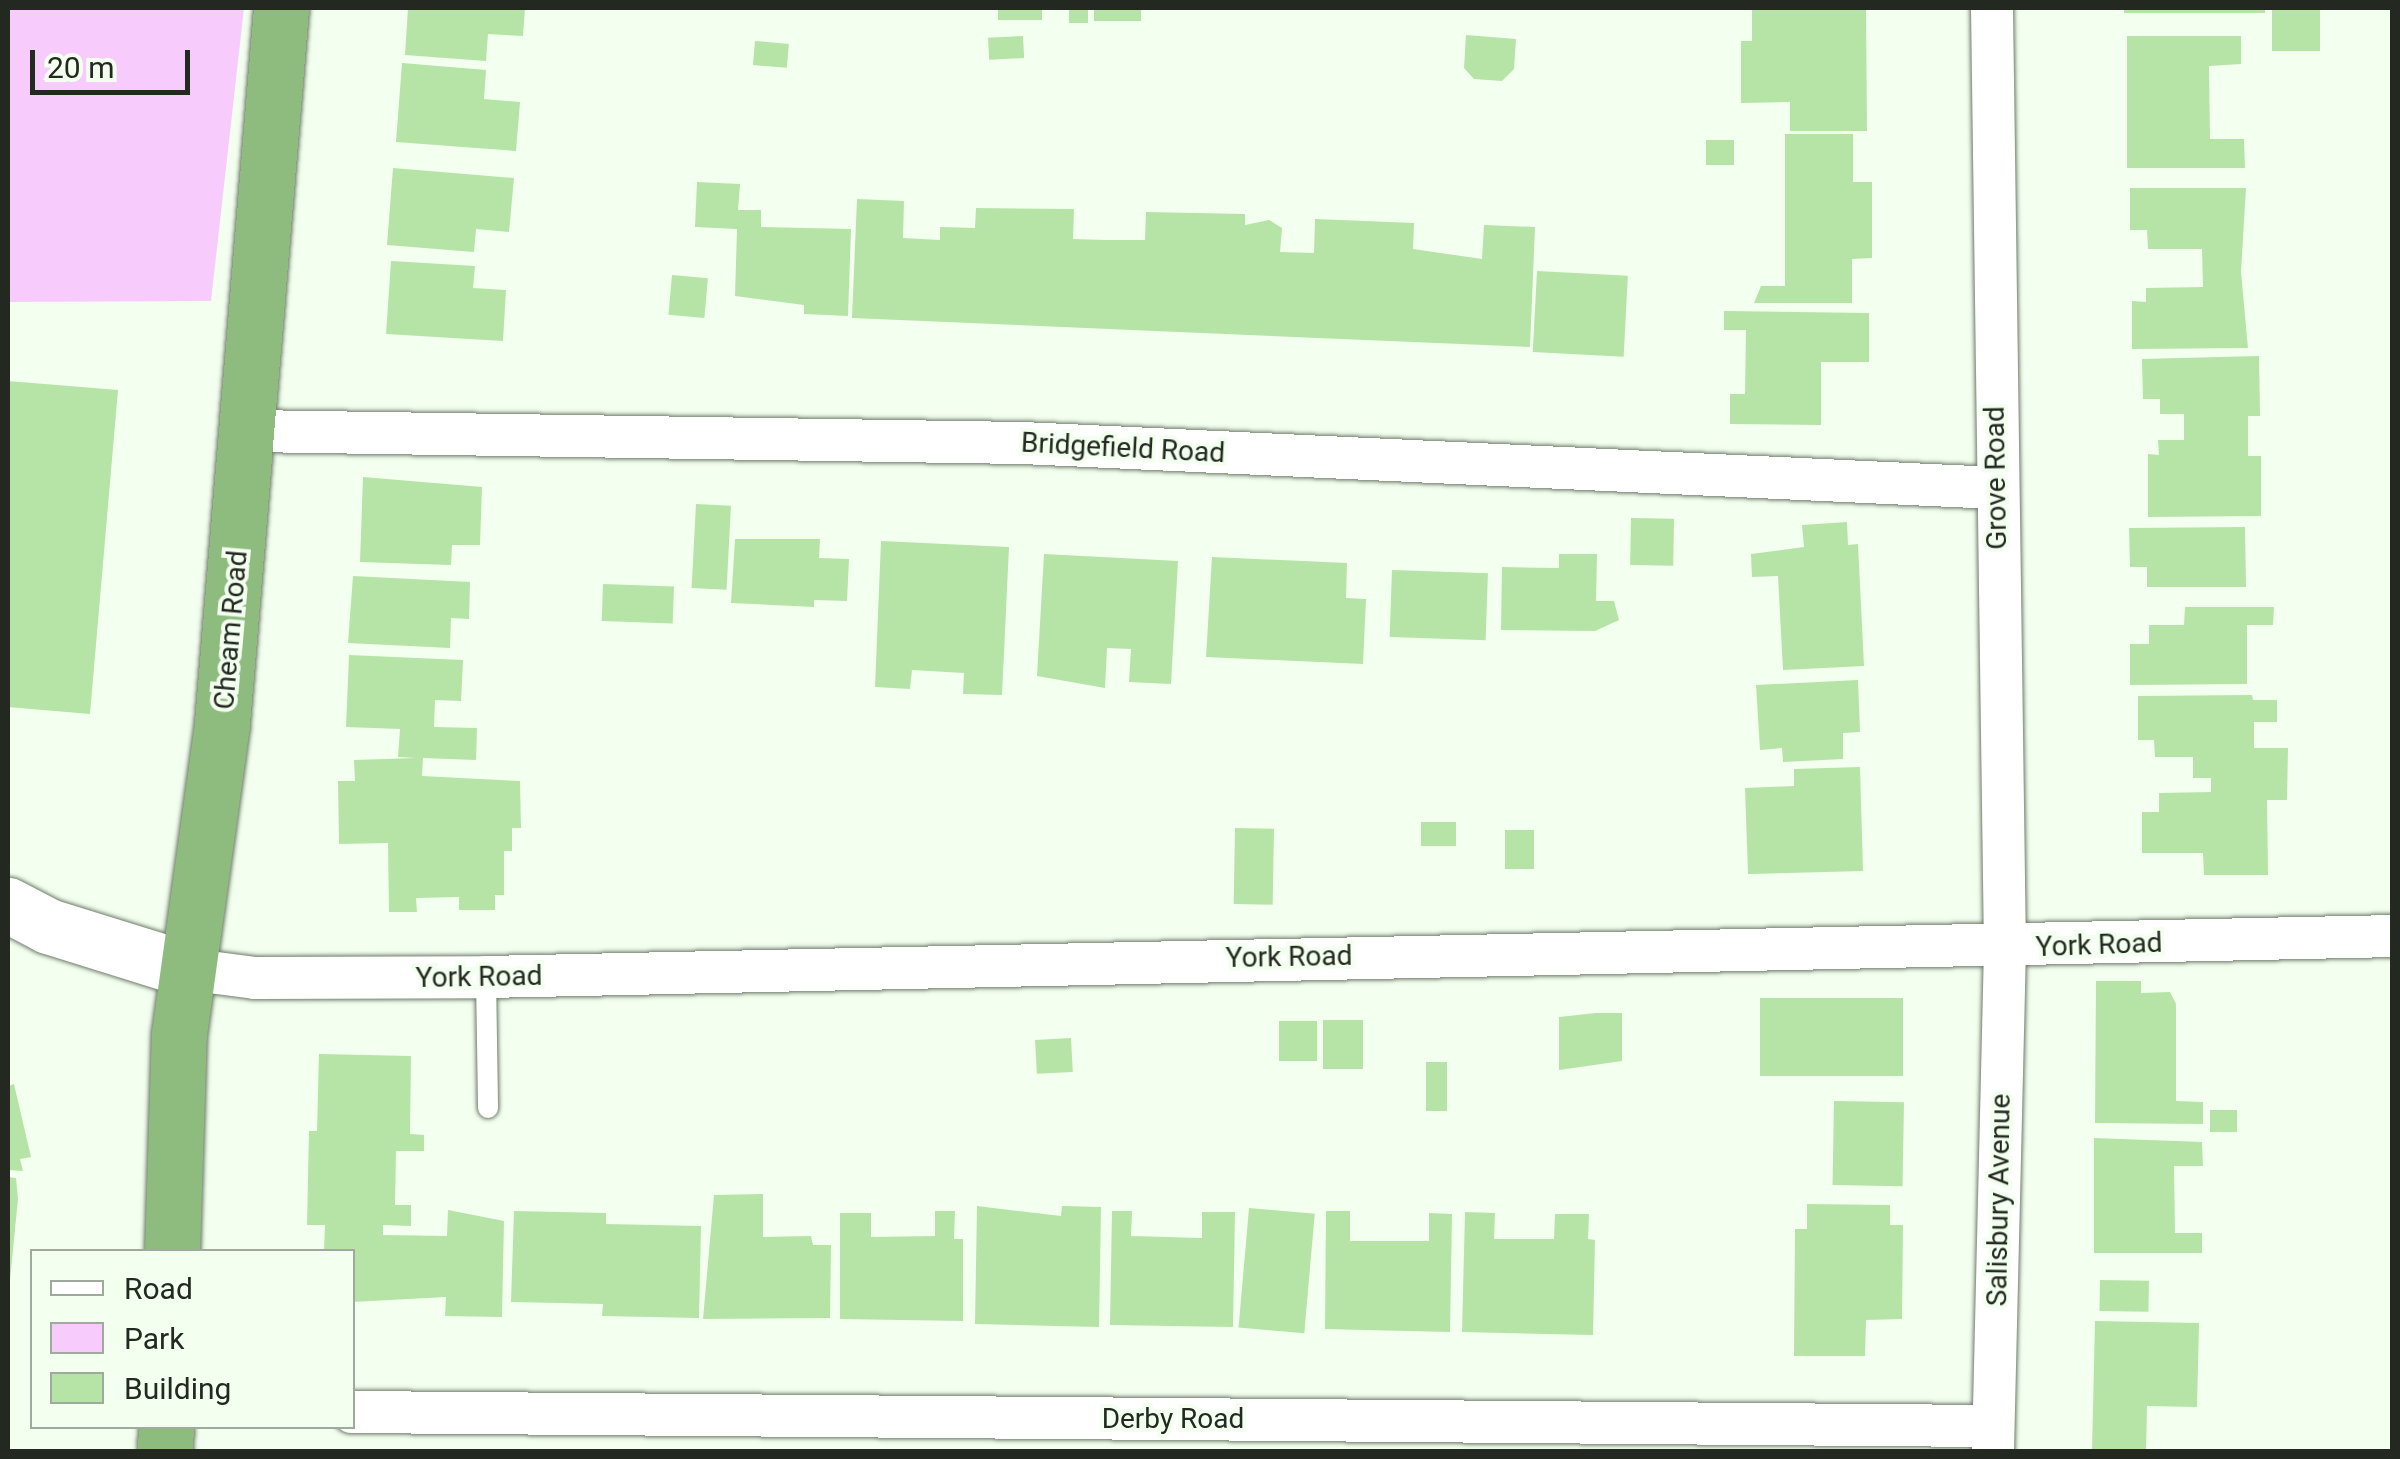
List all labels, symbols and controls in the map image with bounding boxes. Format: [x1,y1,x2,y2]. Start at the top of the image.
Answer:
scale bar [35,30,195,92]
text: 20 m [47,50,114,85]
street label: Grove Road [1978,406,2014,550]
street label: Bridgefield Road [1020,426,1226,470]
street label: Cheam Road [207,549,255,711]
street label: York Road [2035,926,2163,964]
street label: York Road [1225,939,1353,975]
street label: York Road [415,959,543,995]
street label: Salisbury Avenue [1980,1093,2018,1307]
legend [30,1249,355,1429]
text: Road [124,1271,193,1306]
text: Park [124,1321,184,1356]
text: Building [124,1371,231,1406]
street label: Derby Road [1102,1402,1244,1436]

